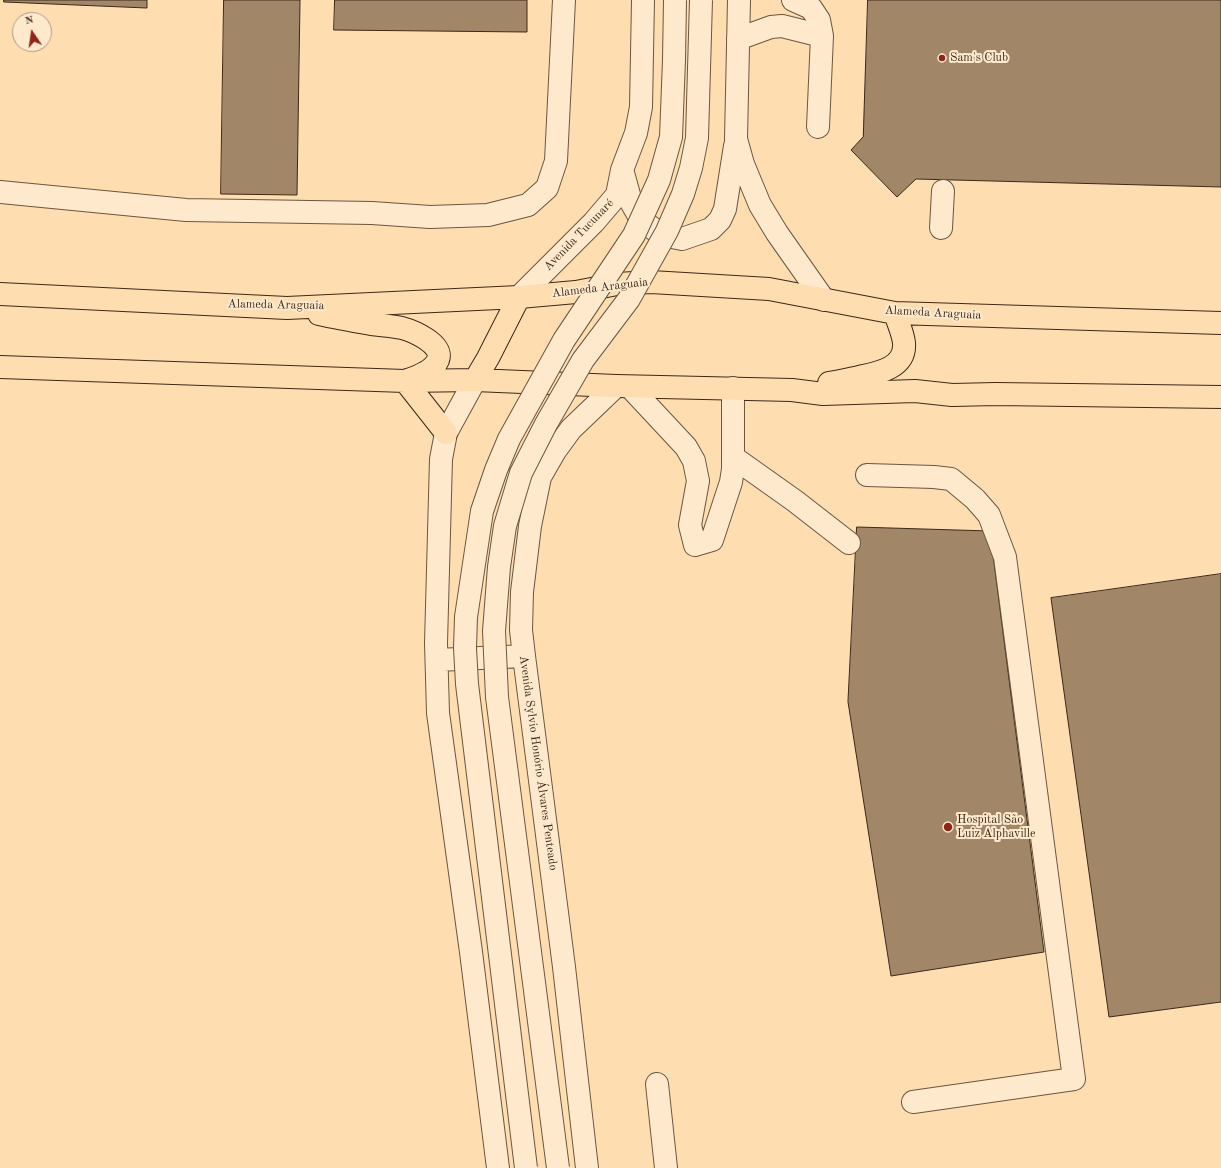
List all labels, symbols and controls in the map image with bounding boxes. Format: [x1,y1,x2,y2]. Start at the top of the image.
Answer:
north arrow [12,12,52,52]
text: N [24,14,35,27]
place label: Sam's Club [950,51,1008,65]
marker: Sam's Club [937,53,947,63]
street label: Avenida Tucunaré [541,196,617,274]
street label: Alameda Araguaia [551,275,649,301]
street label: Alameda Araguaia [227,297,325,313]
street label: Alameda Araguaia [884,303,982,323]
street label: Avenida Sylvio Honório Álvares Penteado [516,655,560,871]
place label: Hospital São Luiz Alphaville [957,813,1036,841]
marker: Hospital São Luiz Alphaville [942,821,954,833]

